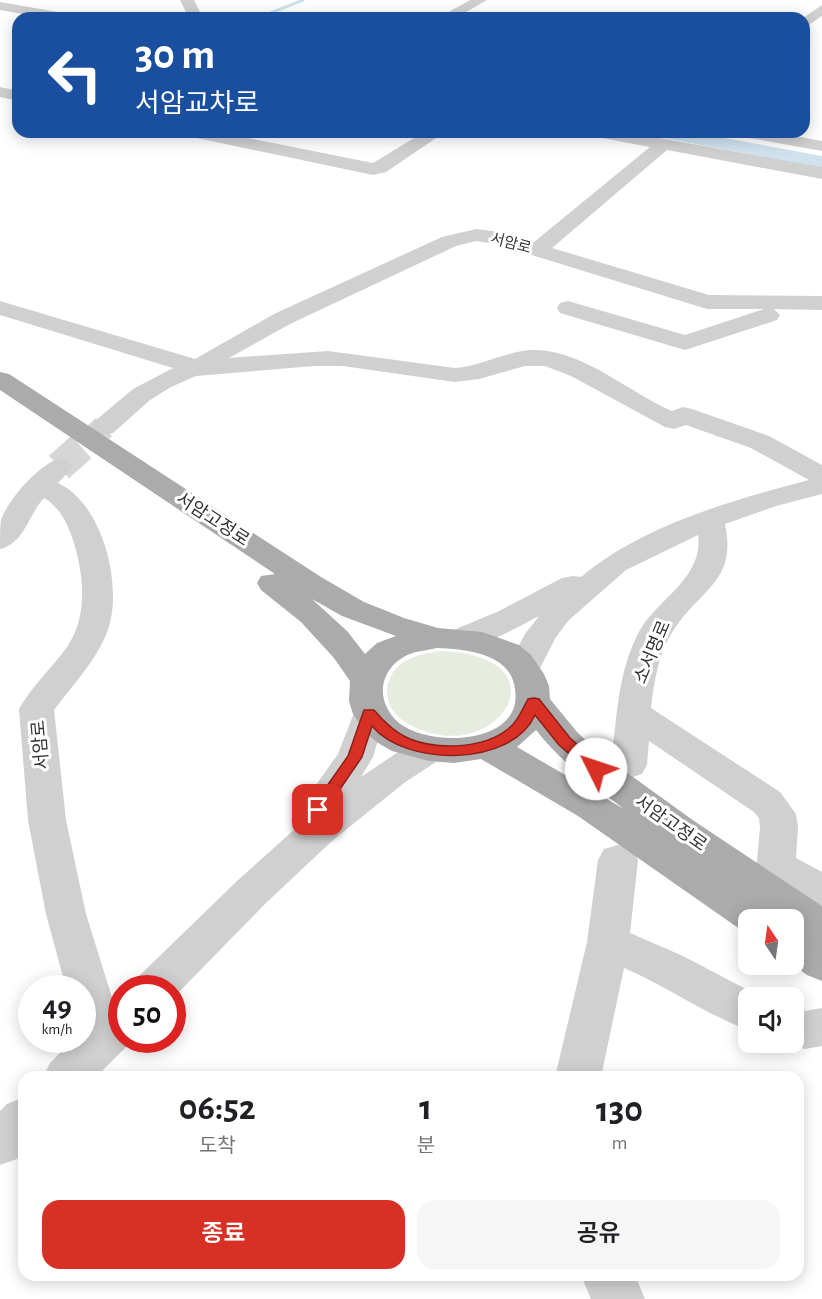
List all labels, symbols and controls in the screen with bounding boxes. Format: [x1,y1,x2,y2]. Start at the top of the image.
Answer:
text: 30 m [135,34,215,76]
icon: left [36,36,114,114]
text: 서암교차로 [135,90,259,117]
street label: 서암로 [489,230,533,256]
street label: 서암고정로 [173,488,253,550]
street label: 소서명로 [631,618,674,686]
street label: 서암로 [29,719,52,771]
position arrow [564,737,628,801]
pin [292,784,343,835]
street label: 서암고정로 [631,791,711,855]
icon: arrive [301,793,334,826]
north arrow [738,909,804,975]
map controls [738,909,804,1053]
speed limit sign: 50 [108,975,186,1053]
button: sound [738,987,804,1053]
text: 49 [42,992,72,1022]
text: km/h [42,1022,72,1037]
text: 06:52 [179,1090,256,1126]
text: 1 [419,1090,432,1126]
text: 130 [596,1092,643,1128]
text: m [612,1133,628,1153]
text: 도착 [199,1136,236,1156]
text: 분 [417,1136,435,1156]
button: 종료 [42,1200,405,1269]
button: 공유 [417,1200,780,1269]

